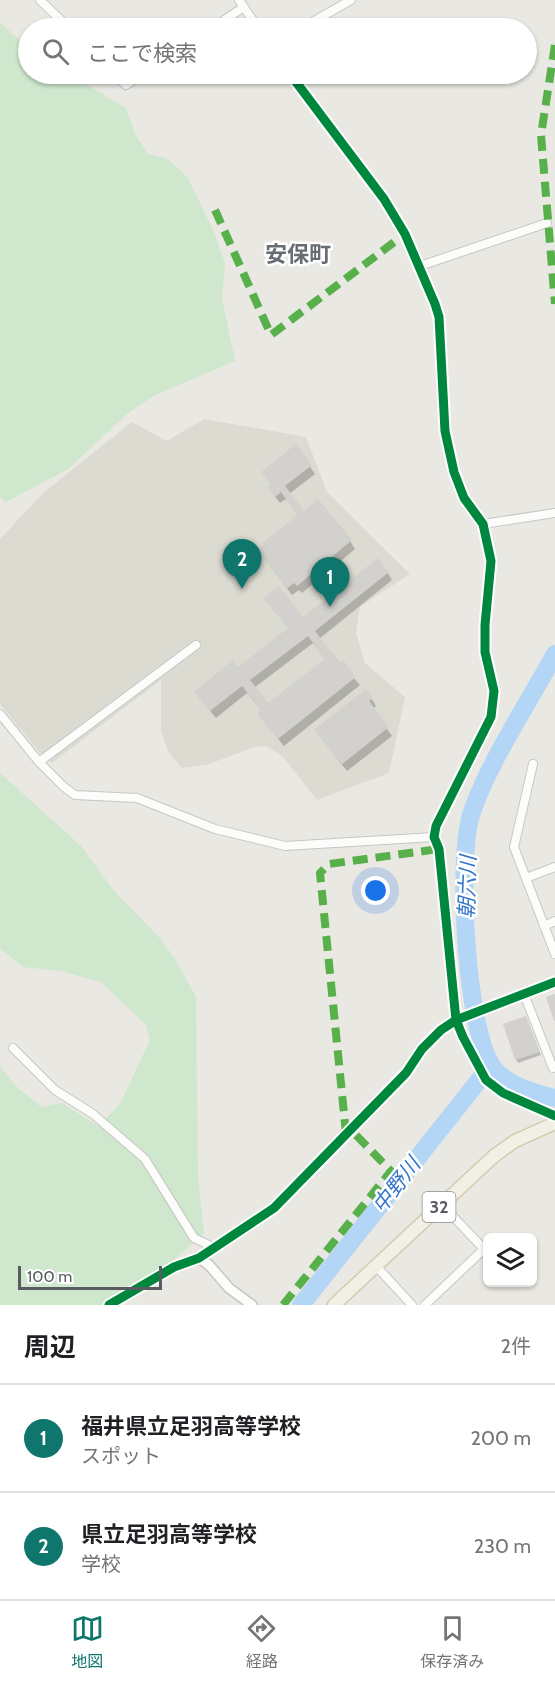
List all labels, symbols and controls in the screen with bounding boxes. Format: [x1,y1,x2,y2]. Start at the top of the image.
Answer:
search box [18,18,537,84]
icon: search [39,35,72,68]
text: ここで検索 [87,40,197,67]
district label: 安保町 [265,241,331,268]
pin: 2 [222,540,262,589]
pin: 1 [310,558,350,607]
water label: 朝六川 [453,853,481,919]
your location [361,876,390,905]
water label: 中野川 [367,1151,426,1218]
road number: 32 [422,1192,456,1222]
map controls [483,1233,537,1287]
button: layers [483,1233,537,1287]
scale bar [18,1263,162,1290]
text: 100 m [27,1267,72,1286]
text: 周辺 [24,1331,76,1363]
text: 2件 [501,1334,531,1358]
text: 福井県立足羽高等学校 [81,1413,301,1440]
text: 1 [40,1426,47,1450]
text: 200 m [471,1426,531,1450]
text: スポット [81,1444,161,1468]
text: 県立足羽高等学校 [81,1521,257,1548]
text: 2 [38,1534,49,1558]
text: 230 m [474,1534,531,1558]
text: 学校 [81,1552,121,1576]
tab: 地図 [71,1612,104,1672]
tab: 経路 [245,1612,278,1672]
tab: 保存済み [420,1612,484,1672]

